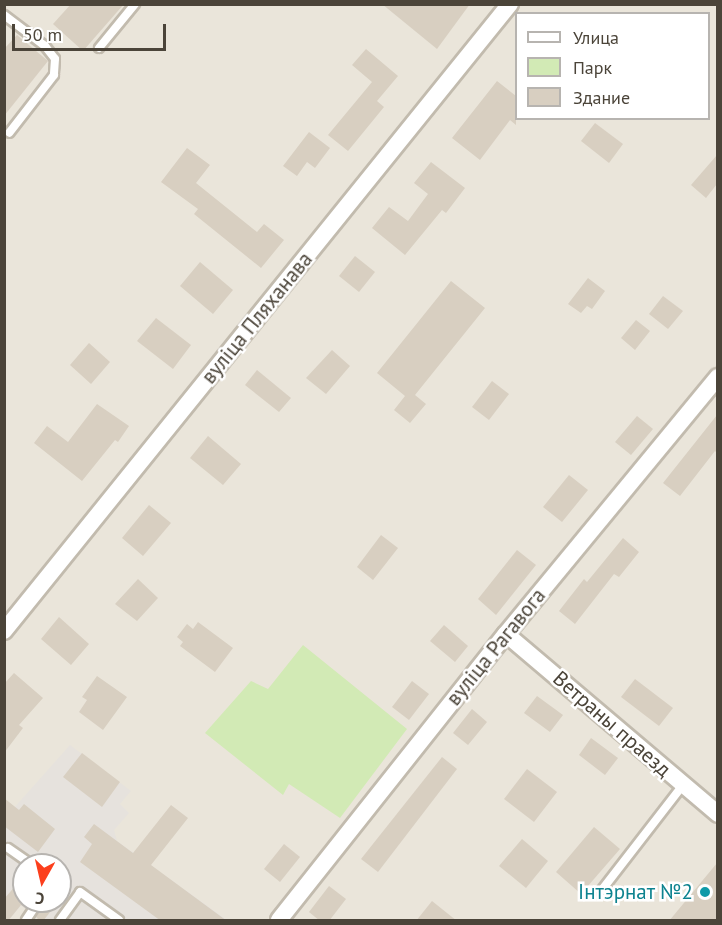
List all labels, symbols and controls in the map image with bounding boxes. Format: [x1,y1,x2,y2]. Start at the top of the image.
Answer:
scale bar [15,12,170,50]
legend [515,12,710,120]
text: 50 m [23,23,62,46]
text: Улица [573,26,619,49]
text: Парк [573,56,612,79]
text: Здание [573,86,630,109]
street label: вуліца Пляханава [196,247,318,389]
street label: вуліца Рагавога [441,583,551,711]
street label: Ветраны праезд [548,666,676,782]
north arrow [12,853,72,913]
place label: Інтэрнат №2 [577,879,693,905]
marker: Інтэрнат №2 [698,885,712,899]
text: С [34,888,46,909]

